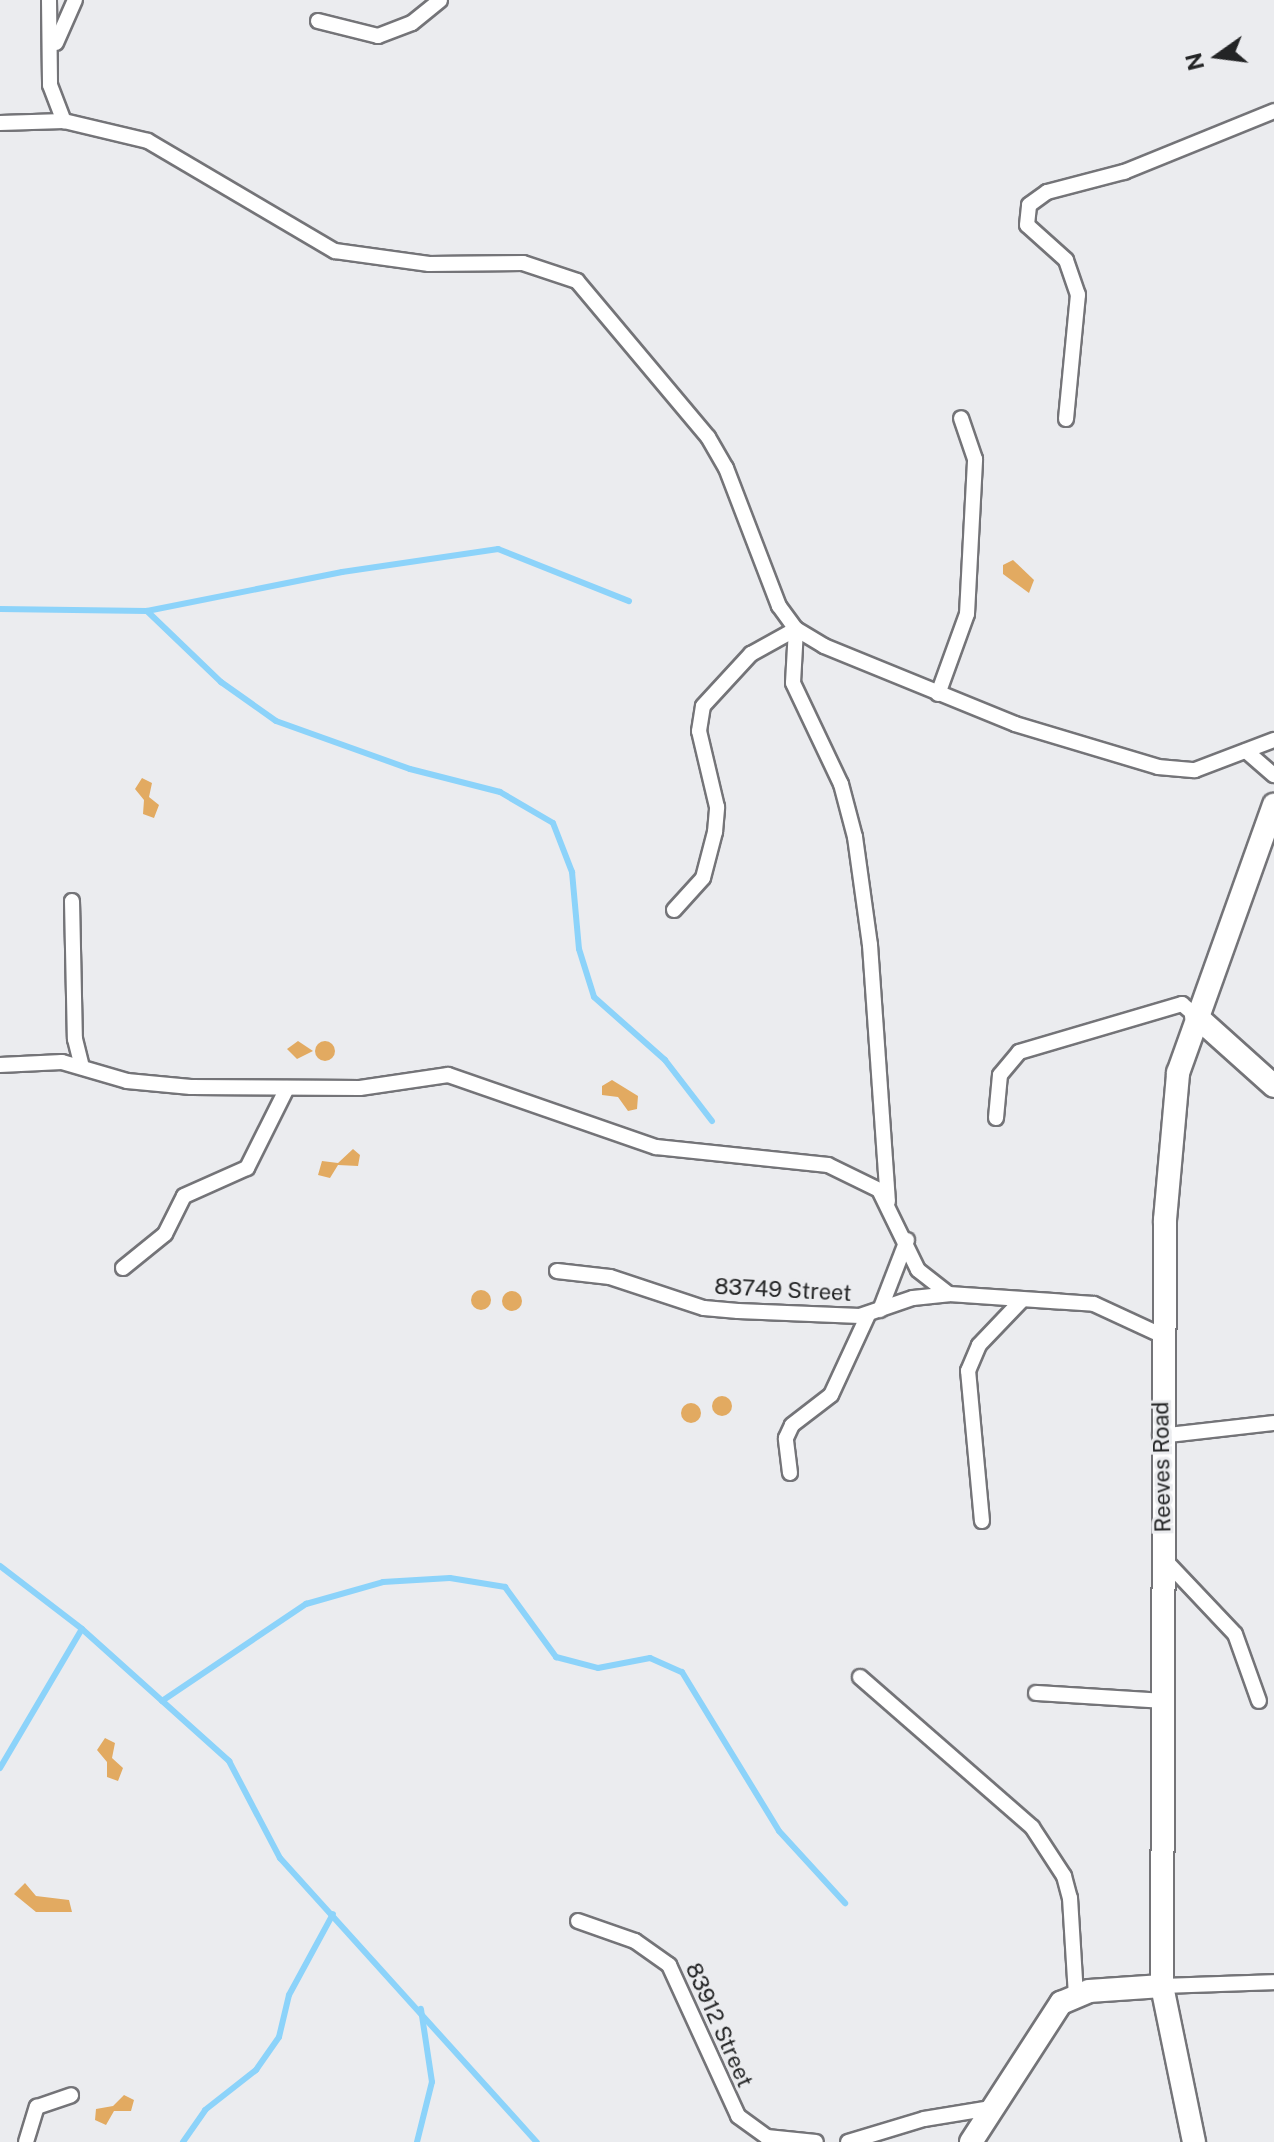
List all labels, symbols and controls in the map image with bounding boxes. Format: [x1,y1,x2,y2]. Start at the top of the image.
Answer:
north arrow [1178,16,1258,96]
text: N [1180,50,1209,73]
street label: 83749 Street [714,1273,852,1307]
street label: Reeves Road [1148,1401,1176,1533]
street label: 83912 Street [680,1959,758,2091]

